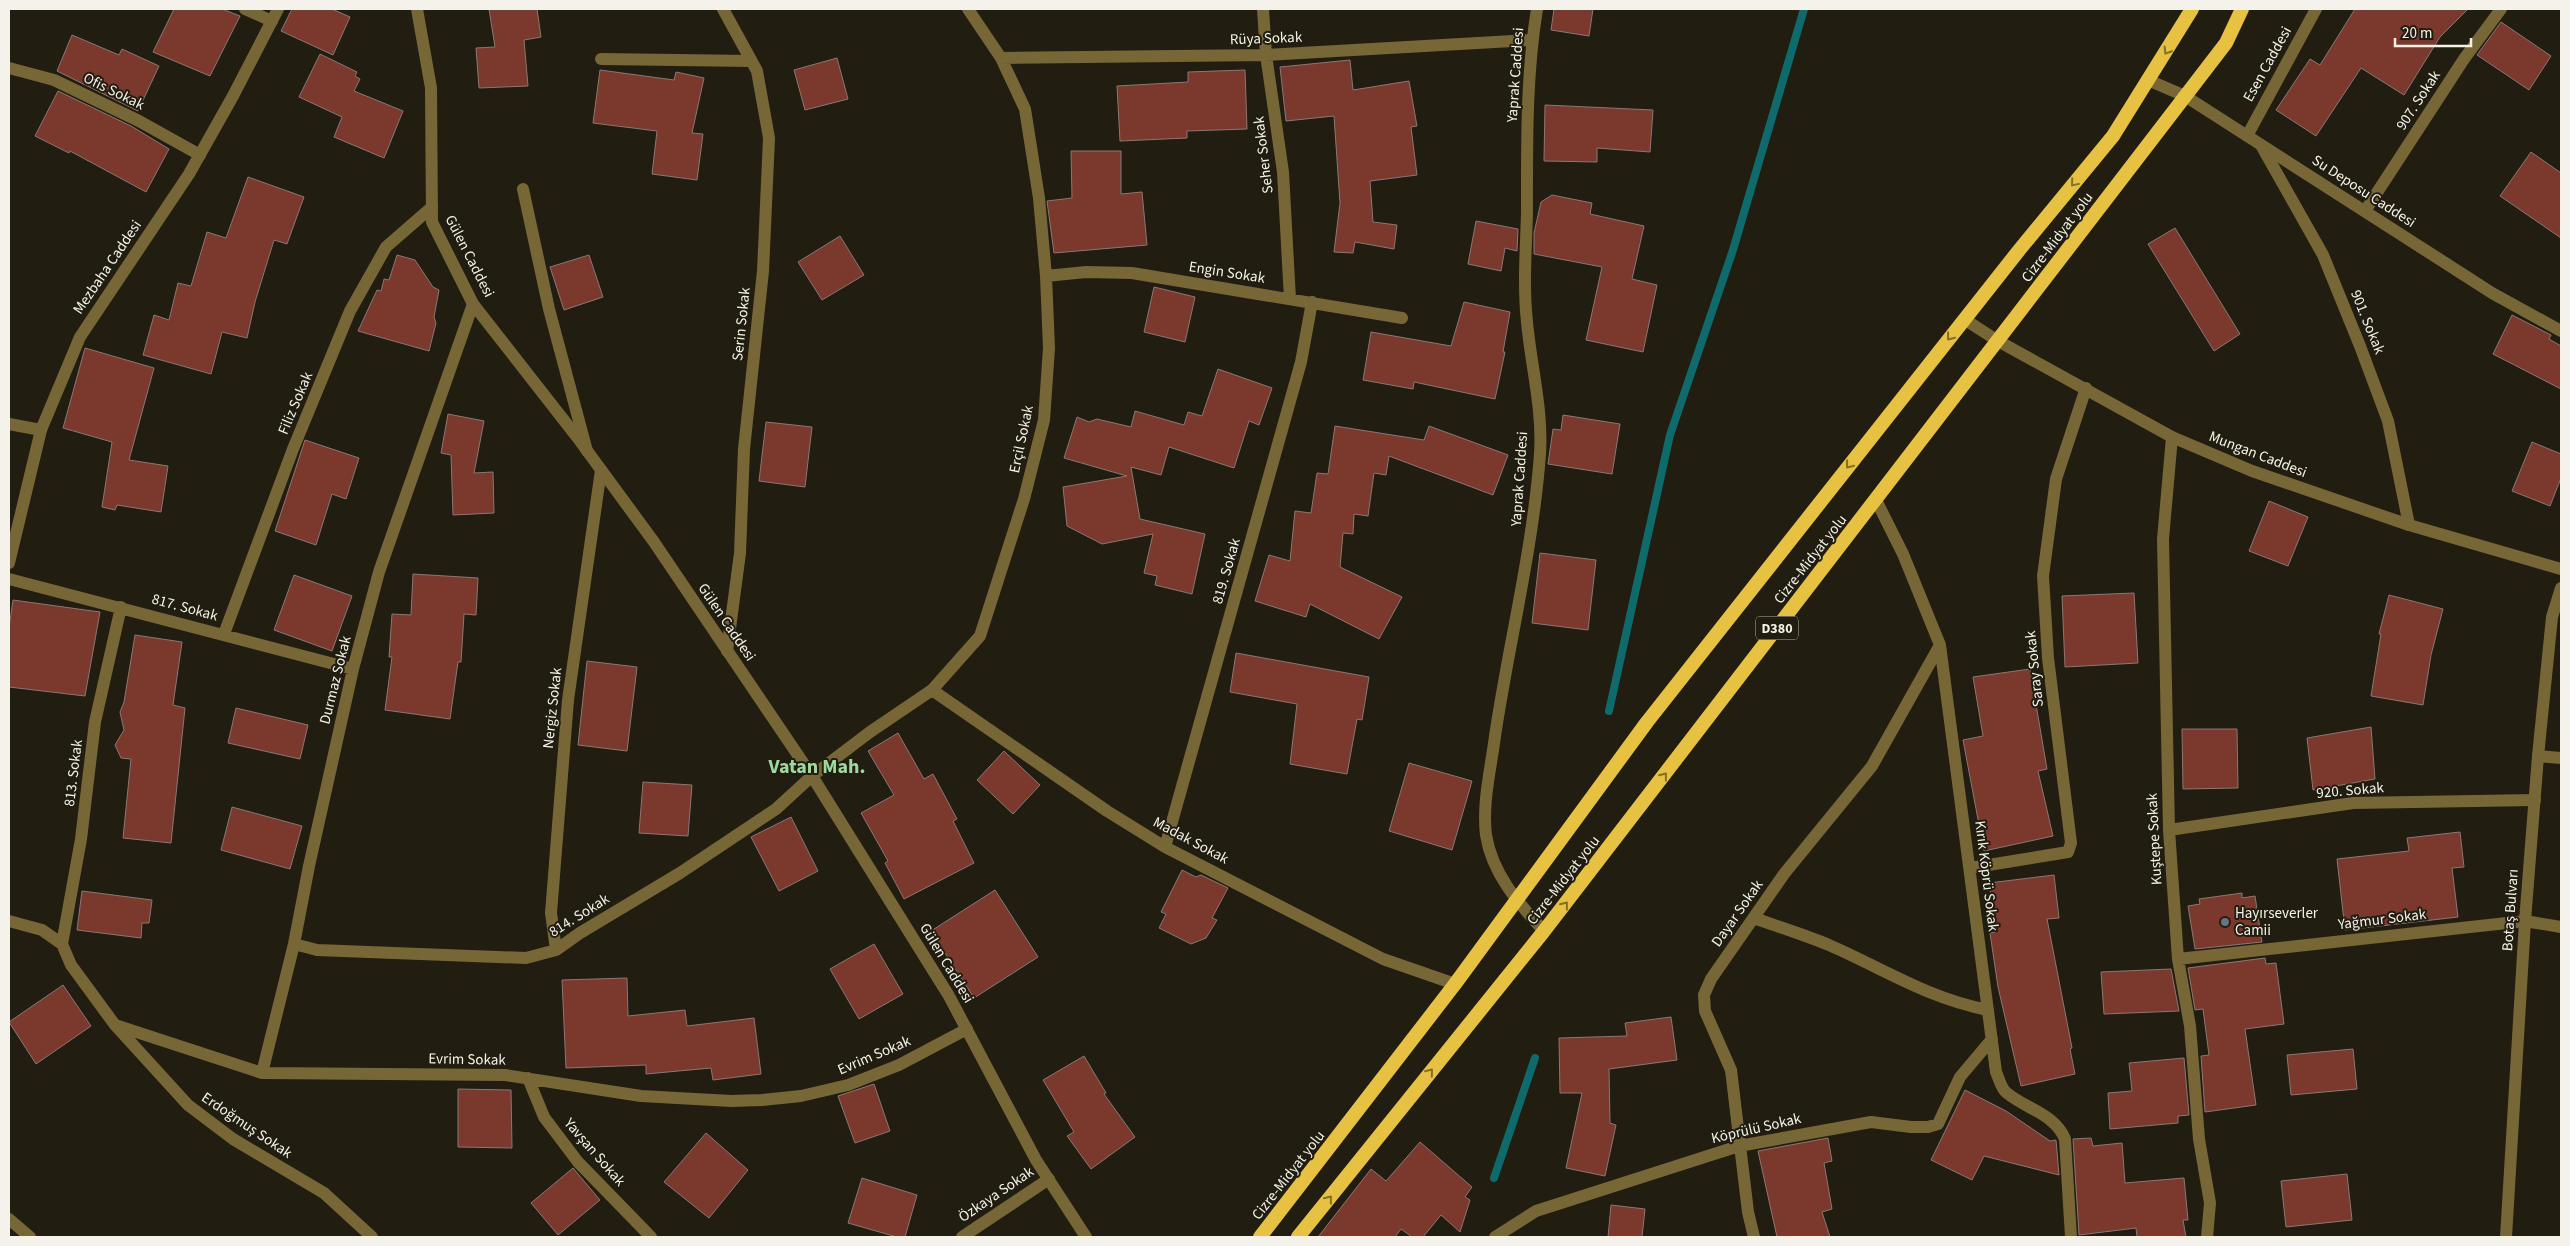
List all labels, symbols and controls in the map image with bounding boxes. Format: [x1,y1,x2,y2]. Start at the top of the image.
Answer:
scale bar [2395,15,2471,47]
street label: Esen Caddesi [2238,23,2297,106]
text: 20 m [2402,23,2432,44]
street label: Rüya Sokak [1229,27,1303,50]
street label: Yaprak Caddesi [1502,27,1529,124]
one-way arrow [2163,45,2173,54]
street label: 907. Sokak [2391,66,2446,134]
street label: Ofis Sokak [80,68,148,116]
street label: Seher Sokak [1248,115,1279,195]
street label: Su Deposu Caddesi [2308,150,2420,233]
one-way arrow [2070,178,2079,187]
street label: Cizre-Midyat yolu [2016,188,2098,287]
street label: Gülen Caddesi [440,211,499,301]
street label: Mezbaha Caddesi [68,216,147,318]
street label: Engin Sokak [1187,256,1267,289]
street label: Serin Sokak [727,286,756,362]
street label: 901. Sokak [2345,287,2390,358]
one-way arrow [1947,331,1955,340]
street label: Filiz Sokak [273,368,318,438]
street label: Erçil Sokak [1004,403,1039,475]
street label: Mungan Caddesi [2206,426,2310,483]
street label: Yaprak Caddesi [1506,431,1533,528]
one-way arrow [1847,459,1855,468]
street label: Cizre-Midyat yolu [1769,510,1852,608]
street label: 819. Sokak [1207,535,1246,606]
street label: Gülen Caddesi [693,579,760,665]
street label: 817. Sokak [150,589,221,627]
road number: D380 [1756,616,1798,640]
street label: Saray Sokak [2020,629,2049,708]
street label: Durmaz Sokak [314,633,357,727]
street label: Nergiz Sokak [538,666,567,750]
street label: 813. Sokak [59,738,88,808]
district label: Vatan Mah. [767,753,866,781]
one-way arrow [1658,773,1666,782]
street label: 920. Sokak [2315,777,2385,804]
street label: Kuştepe Sokak [2142,792,2167,886]
street label: Madak Sokak [1149,812,1233,870]
street label: Kırık Köprü Sokak [1969,819,2004,933]
street label: Cizre-Midyat yolu [1522,831,1605,929]
street label: Botaş Bulvarı [2497,868,2524,952]
street label: Dayar Sokak [1707,875,1769,951]
street label: 814. Sokak [545,888,614,942]
one-way arrow [1559,901,1568,910]
place label: Hayırseverler Camii [2235,903,2319,941]
street label: Yağmur Sokak [2336,904,2428,935]
marker: Hayırseverler Camii [2219,916,2231,928]
street label: Gülen Caddesi [914,919,979,1007]
street label: Evrim Sokak [834,1030,914,1080]
street label: Evrim Sokak [428,1048,506,1071]
one-way arrow [1425,1069,1433,1078]
street label: Erdoğmuş Sokak [197,1087,297,1164]
street label: Köprülü Sokak [1709,1108,1804,1149]
street label: Yavşan Sokak [558,1113,631,1191]
street label: Cizre-Midyat yolu [1247,1126,1330,1224]
street label: Özkaya Sokak [954,1161,1039,1227]
one-way arrow [1323,1196,1331,1205]

